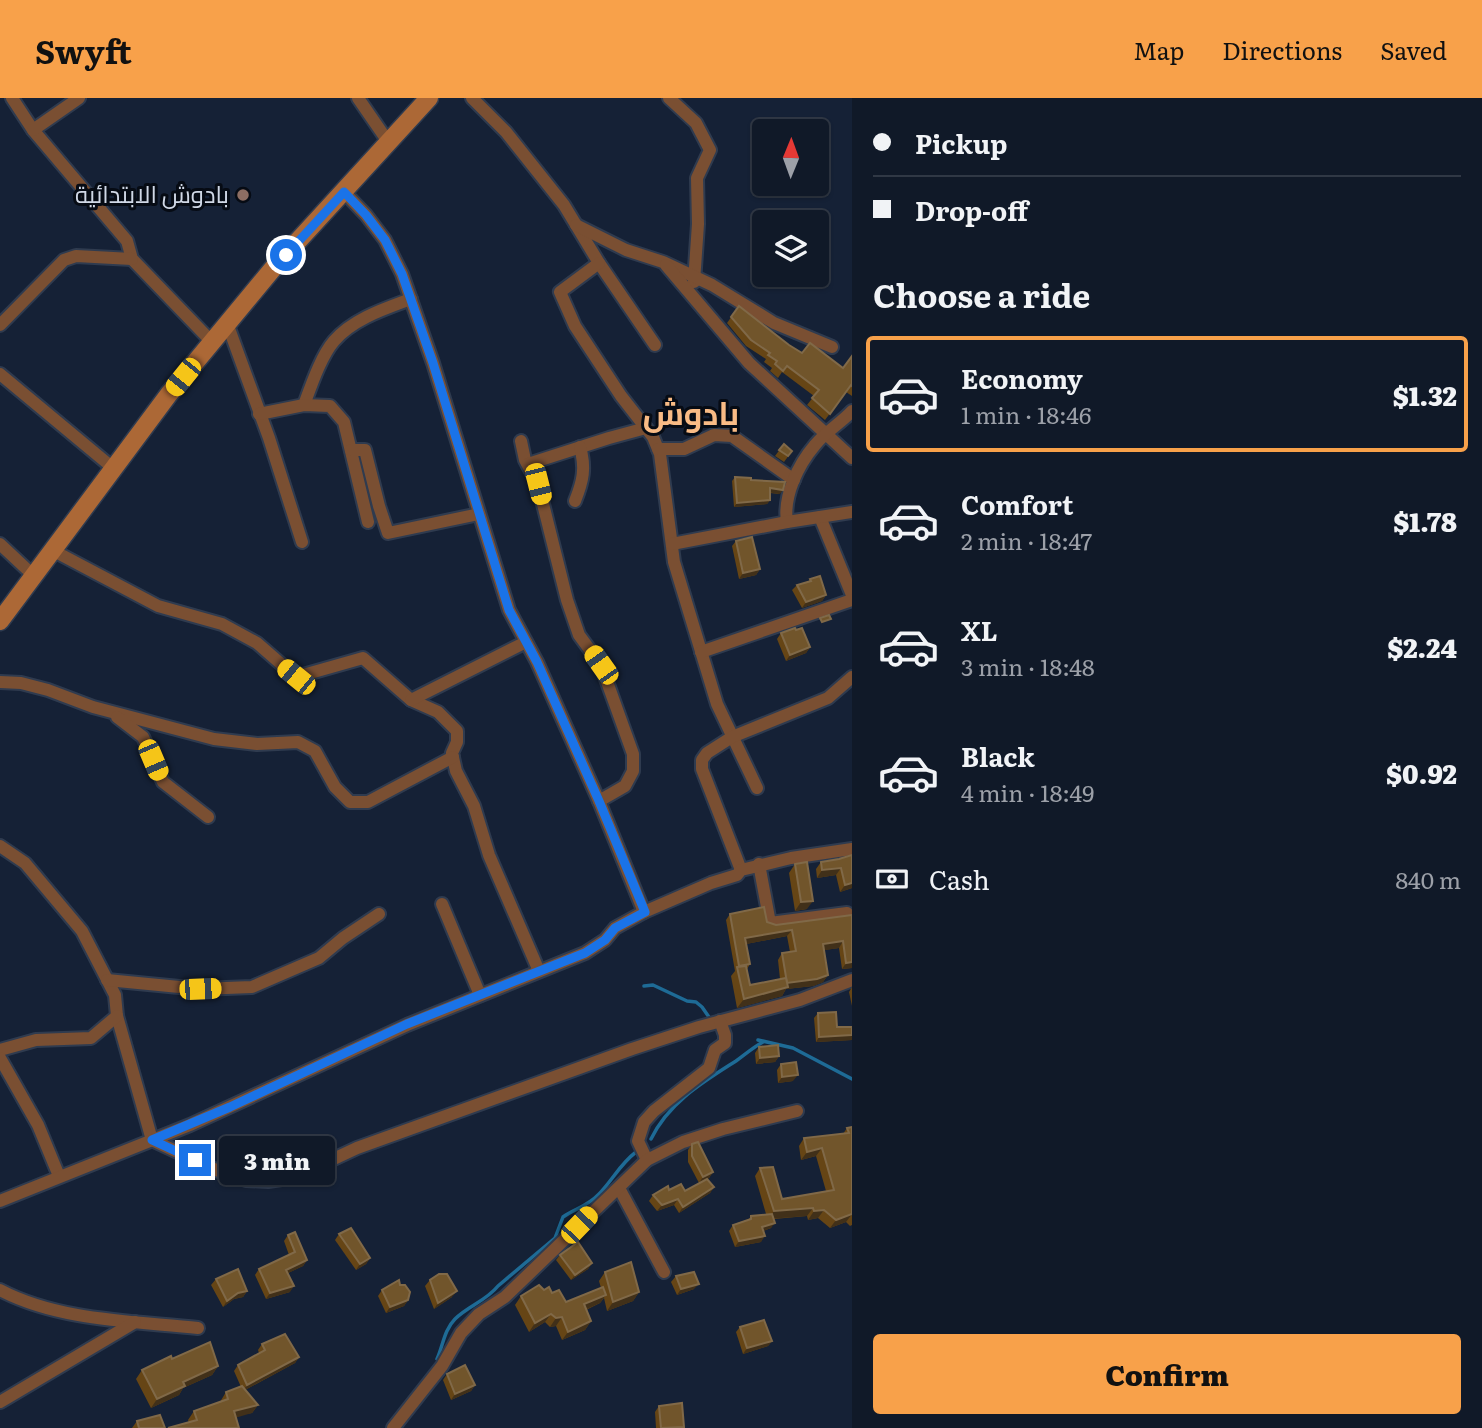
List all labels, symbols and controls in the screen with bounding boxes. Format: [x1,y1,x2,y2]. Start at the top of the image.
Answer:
text: Swyft [35,25,132,74]
text: Map [1133,32,1184,67]
text: Directions [1222,32,1342,67]
text: Saved [1380,32,1447,67]
north arrow [752,119,830,196]
map controls [752,119,829,287]
text: Pickup [915,123,1007,162]
place label: بادوش الابتدائية [75,175,229,210]
marker: بادوش الابتدائية [235,187,251,203]
text: Drop-off [915,190,1028,229]
button: layers [752,210,829,287]
route start [270,239,302,271]
text: Choose a ride [873,270,1090,318]
car [162,354,205,400]
text: Economy [961,358,1083,397]
icon: car [877,363,940,426]
text: $1.32 [1393,375,1457,414]
district label: بادوش [643,387,739,435]
text: 1 min · 18:46 [961,397,1091,431]
car [523,461,554,507]
text: Comfort [961,484,1073,523]
icon: car [877,489,940,552]
text: $1.78 [1393,501,1457,540]
text: 2 min · 18:47 [961,523,1092,557]
text: XL [961,610,998,649]
icon: car [877,615,940,678]
text: $2.24 [1387,627,1457,666]
car [581,642,622,688]
text: 3 min · 18:48 [961,649,1095,683]
car [274,656,319,698]
text: Black [961,736,1035,775]
car [136,737,171,783]
icon: car [877,741,940,804]
text: $0.92 [1386,753,1457,792]
text: 4 min · 18:49 [961,775,1094,809]
text: Cash [929,859,990,898]
icon: cash [873,860,911,898]
text: 840 m [1395,862,1461,896]
car [179,978,222,1000]
callout: 3 min [220,1136,335,1184]
text: 3 min [244,1143,310,1177]
route end [179,1144,211,1176]
car [557,1203,602,1247]
button: Confirm [873,1334,1461,1414]

